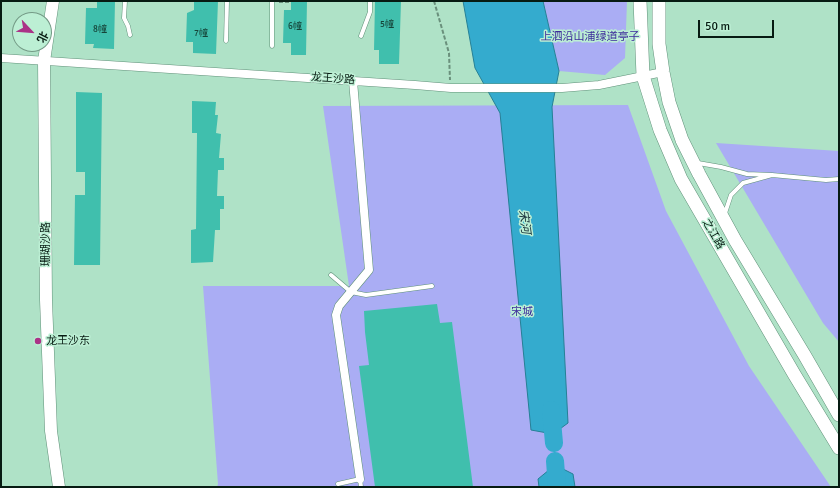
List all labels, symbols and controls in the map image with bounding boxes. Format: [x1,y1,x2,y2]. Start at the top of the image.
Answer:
north arrow [12,12,52,52]
scale bar [700,12,776,38]
text: 50 m [705,19,730,34]
house number: 5幢 [380,20,394,30]
house number: 6幢 [288,22,302,32]
house number: 8幢 [93,25,107,35]
text: 北 [34,29,51,45]
house number: 7幢 [194,29,208,39]
park label: 上泗沿山浦绿道亭子 [541,30,639,44]
street label: 龙王沙路 [311,71,355,87]
water label: 宋河 [515,209,533,235]
street label: 之江路 [699,216,727,252]
street label: 珊瑚沙路 [39,222,53,266]
park label: 宋城 [511,305,533,319]
place label: 龙王沙东 [46,334,90,348]
marker: 龙王沙东 [33,336,43,346]

